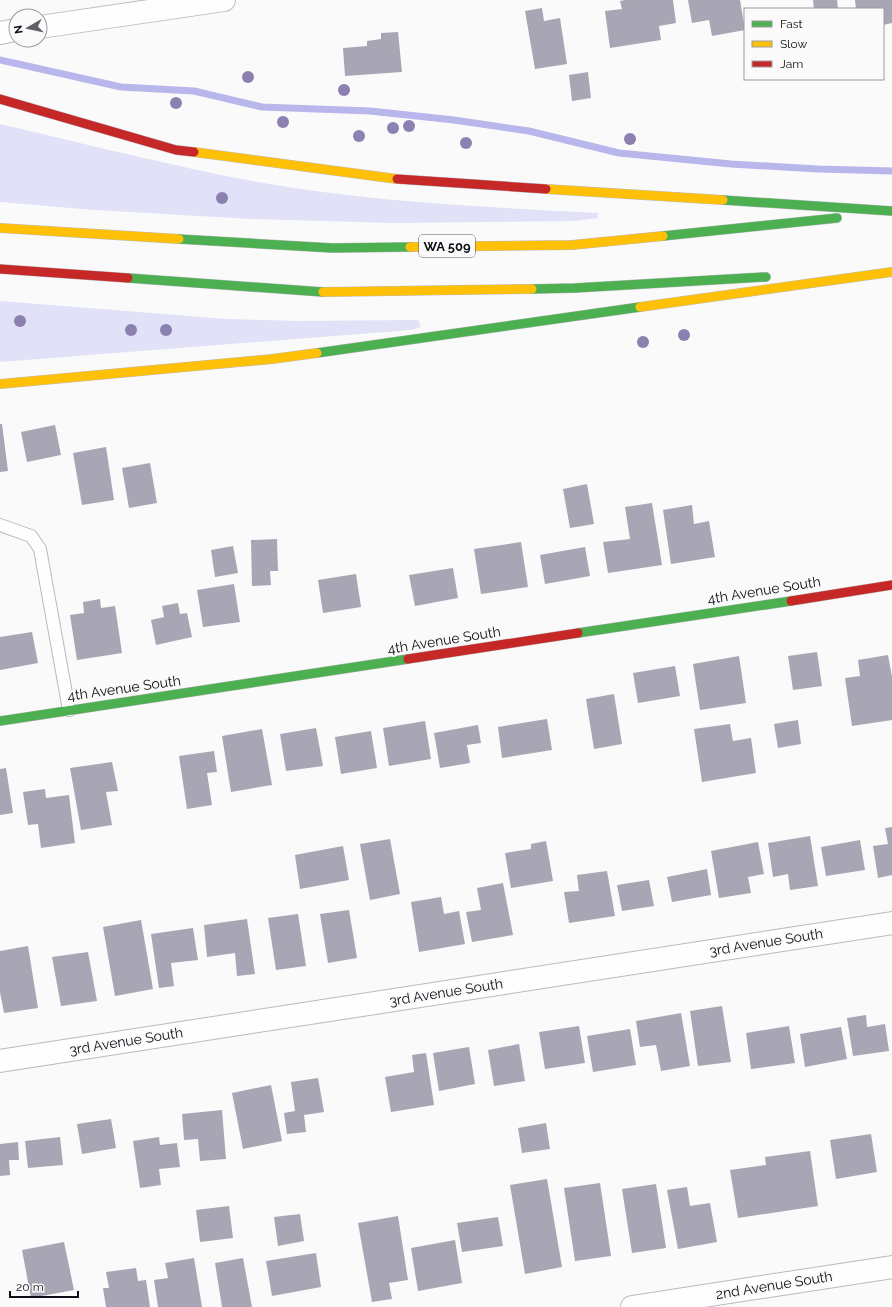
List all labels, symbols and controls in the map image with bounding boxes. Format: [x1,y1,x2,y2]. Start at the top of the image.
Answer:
north arrow [8,8,48,48]
legend [744,8,884,80]
text: Fast [780,17,803,31]
text: N [12,24,26,35]
text: Slow [780,37,807,51]
text: Jam [780,57,803,71]
road number: WA 509 [419,235,475,257]
street label: 4th Avenue South [706,573,822,607]
street label: 4th Avenue South [386,623,502,657]
street label: 4th Avenue South [66,672,182,704]
street label: 3rd Avenue South [708,925,824,959]
street label: 3rd Avenue South [388,975,504,1009]
street label: 3rd Avenue South [68,1024,184,1058]
street label: 2nd Avenue South [714,1268,834,1302]
scale bar [10,1273,78,1299]
text: 20 m [16,1280,44,1294]

